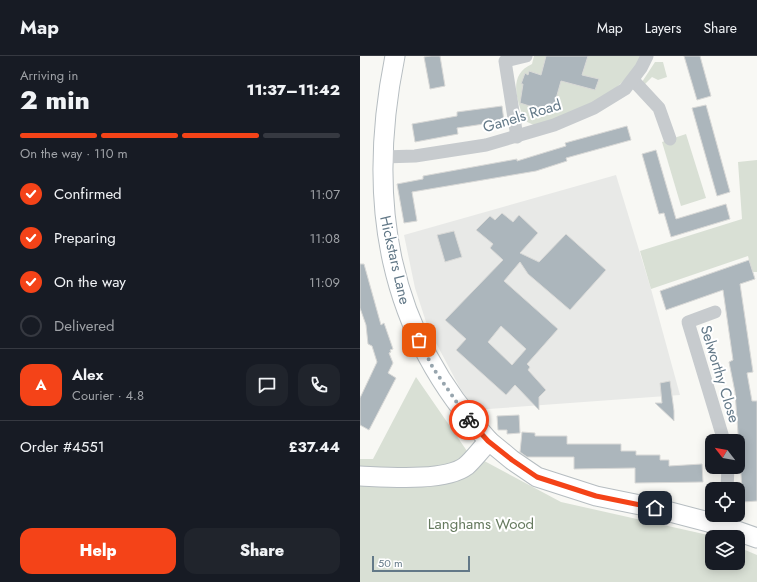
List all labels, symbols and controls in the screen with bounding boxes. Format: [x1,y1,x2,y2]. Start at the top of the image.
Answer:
text: Map [20,14,59,41]
text: Map [597,18,623,38]
text: Layers [645,18,681,38]
text: Share [703,18,737,38]
text: Arriving in [20,66,78,85]
text: 11:37–11:42 [247,79,340,101]
text: 2 min [20,81,90,119]
street label: Ganels Road [480,94,564,138]
text: On the way · 110 m [20,144,128,163]
icon: check [20,183,42,205]
text: Confirmed [54,183,122,205]
text: 11:07 [310,185,340,204]
street label: Hickstars Lane [374,213,416,307]
icon: check [20,227,42,249]
text: Preparing [54,227,116,249]
text: 11:08 [310,229,340,248]
icon: check [20,271,42,293]
text: On the way [54,271,126,293]
text: 11:09 [309,273,340,292]
text: Delivered [54,315,115,337]
pin [402,323,436,357]
street label: Selworthy Close [695,323,745,426]
icon: bag [408,329,430,351]
text: Alex [72,364,103,386]
button: chat [246,364,288,406]
button: phone [298,364,340,406]
text: A [35,374,47,396]
text: Courier · 4.8 [72,386,144,405]
courier [449,400,489,440]
icon: bike [458,409,480,431]
north arrow [705,434,745,474]
map controls [705,434,745,570]
text: Order #4551 [20,436,104,458]
text: £37.44 [288,436,340,458]
button: locate [705,482,745,522]
pin [638,491,672,525]
icon: home [644,497,666,519]
park label: Langhams Wood [428,513,534,535]
button: Help [20,528,176,574]
button: Share [184,528,340,574]
button: layers [705,530,745,570]
scale bar [372,554,470,573]
text: 50 m [378,555,403,571]

